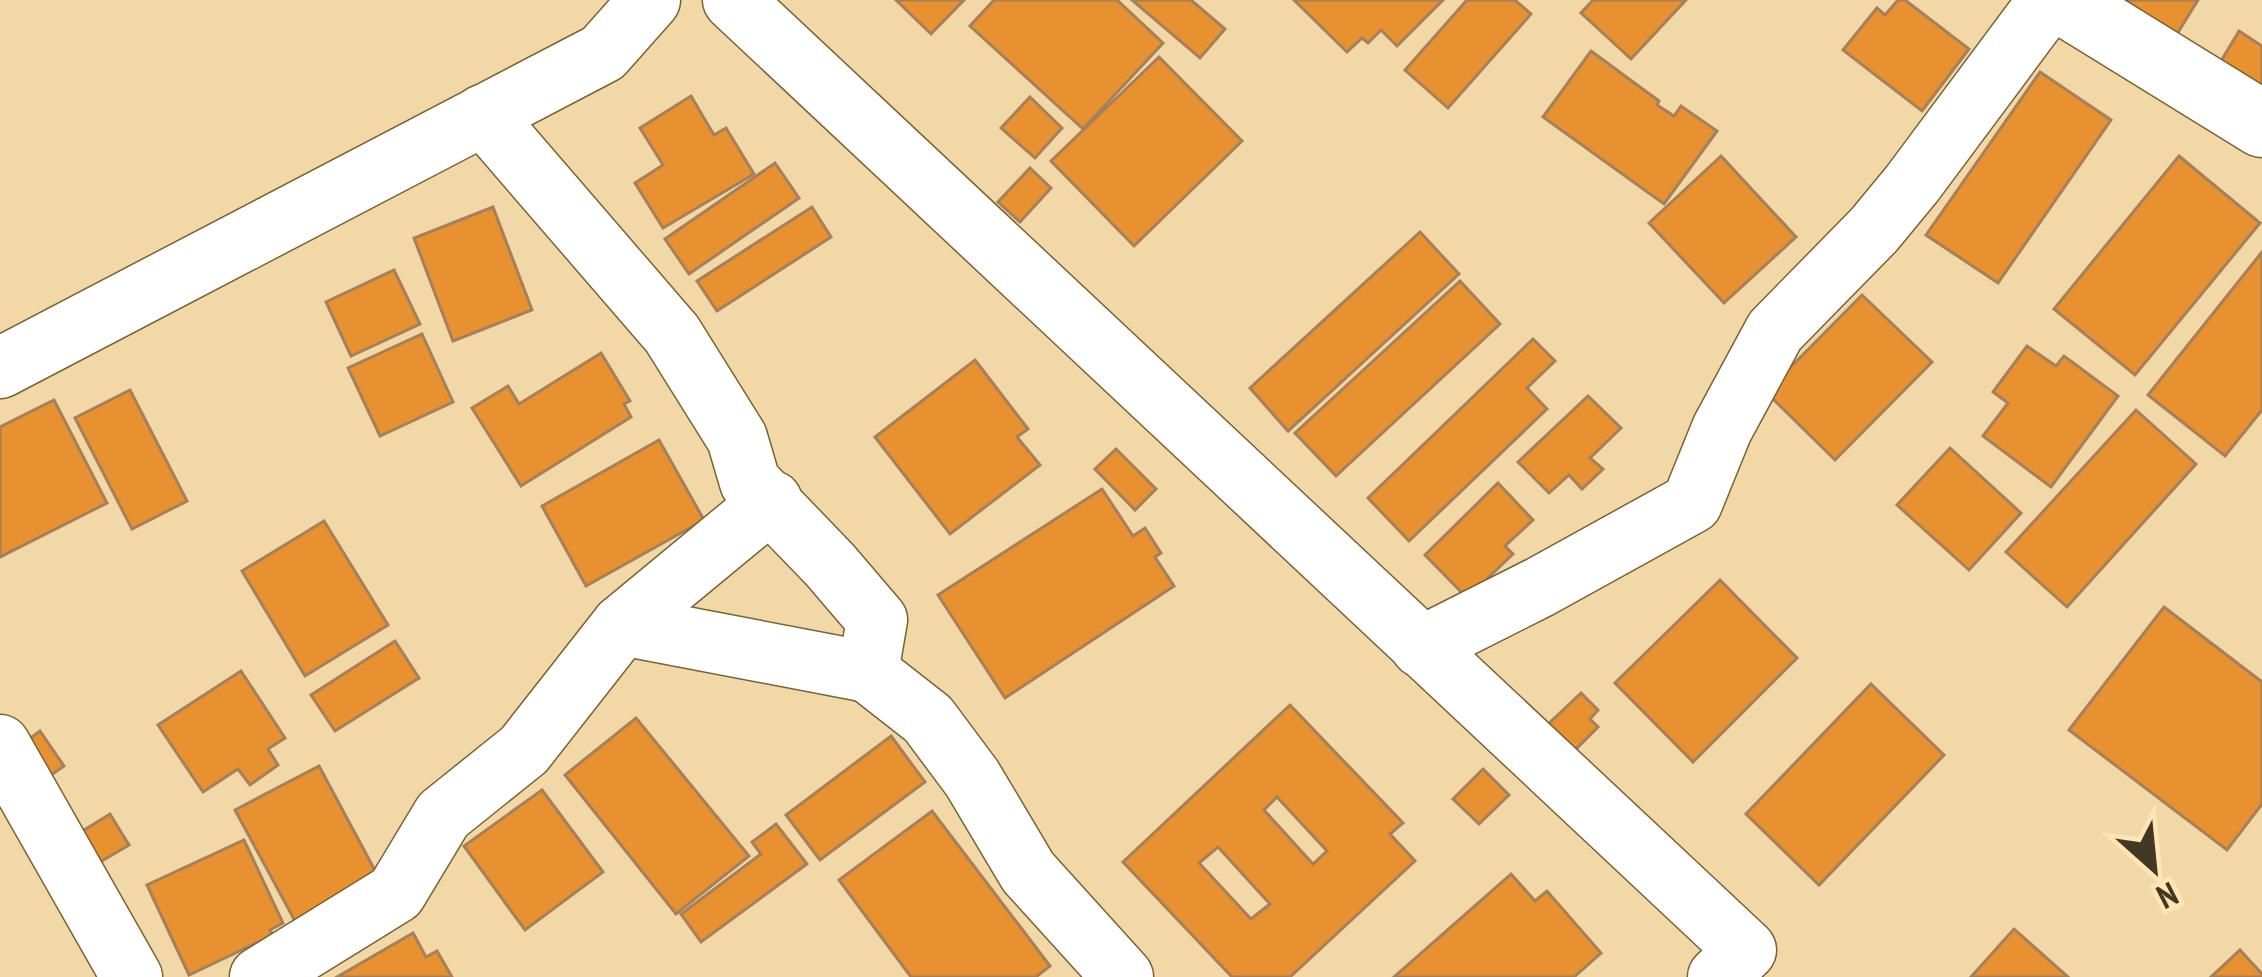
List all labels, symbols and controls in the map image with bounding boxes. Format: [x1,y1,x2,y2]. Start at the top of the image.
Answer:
north arrow [2094,809,2214,929]
text: N [2150,873,2186,919]

